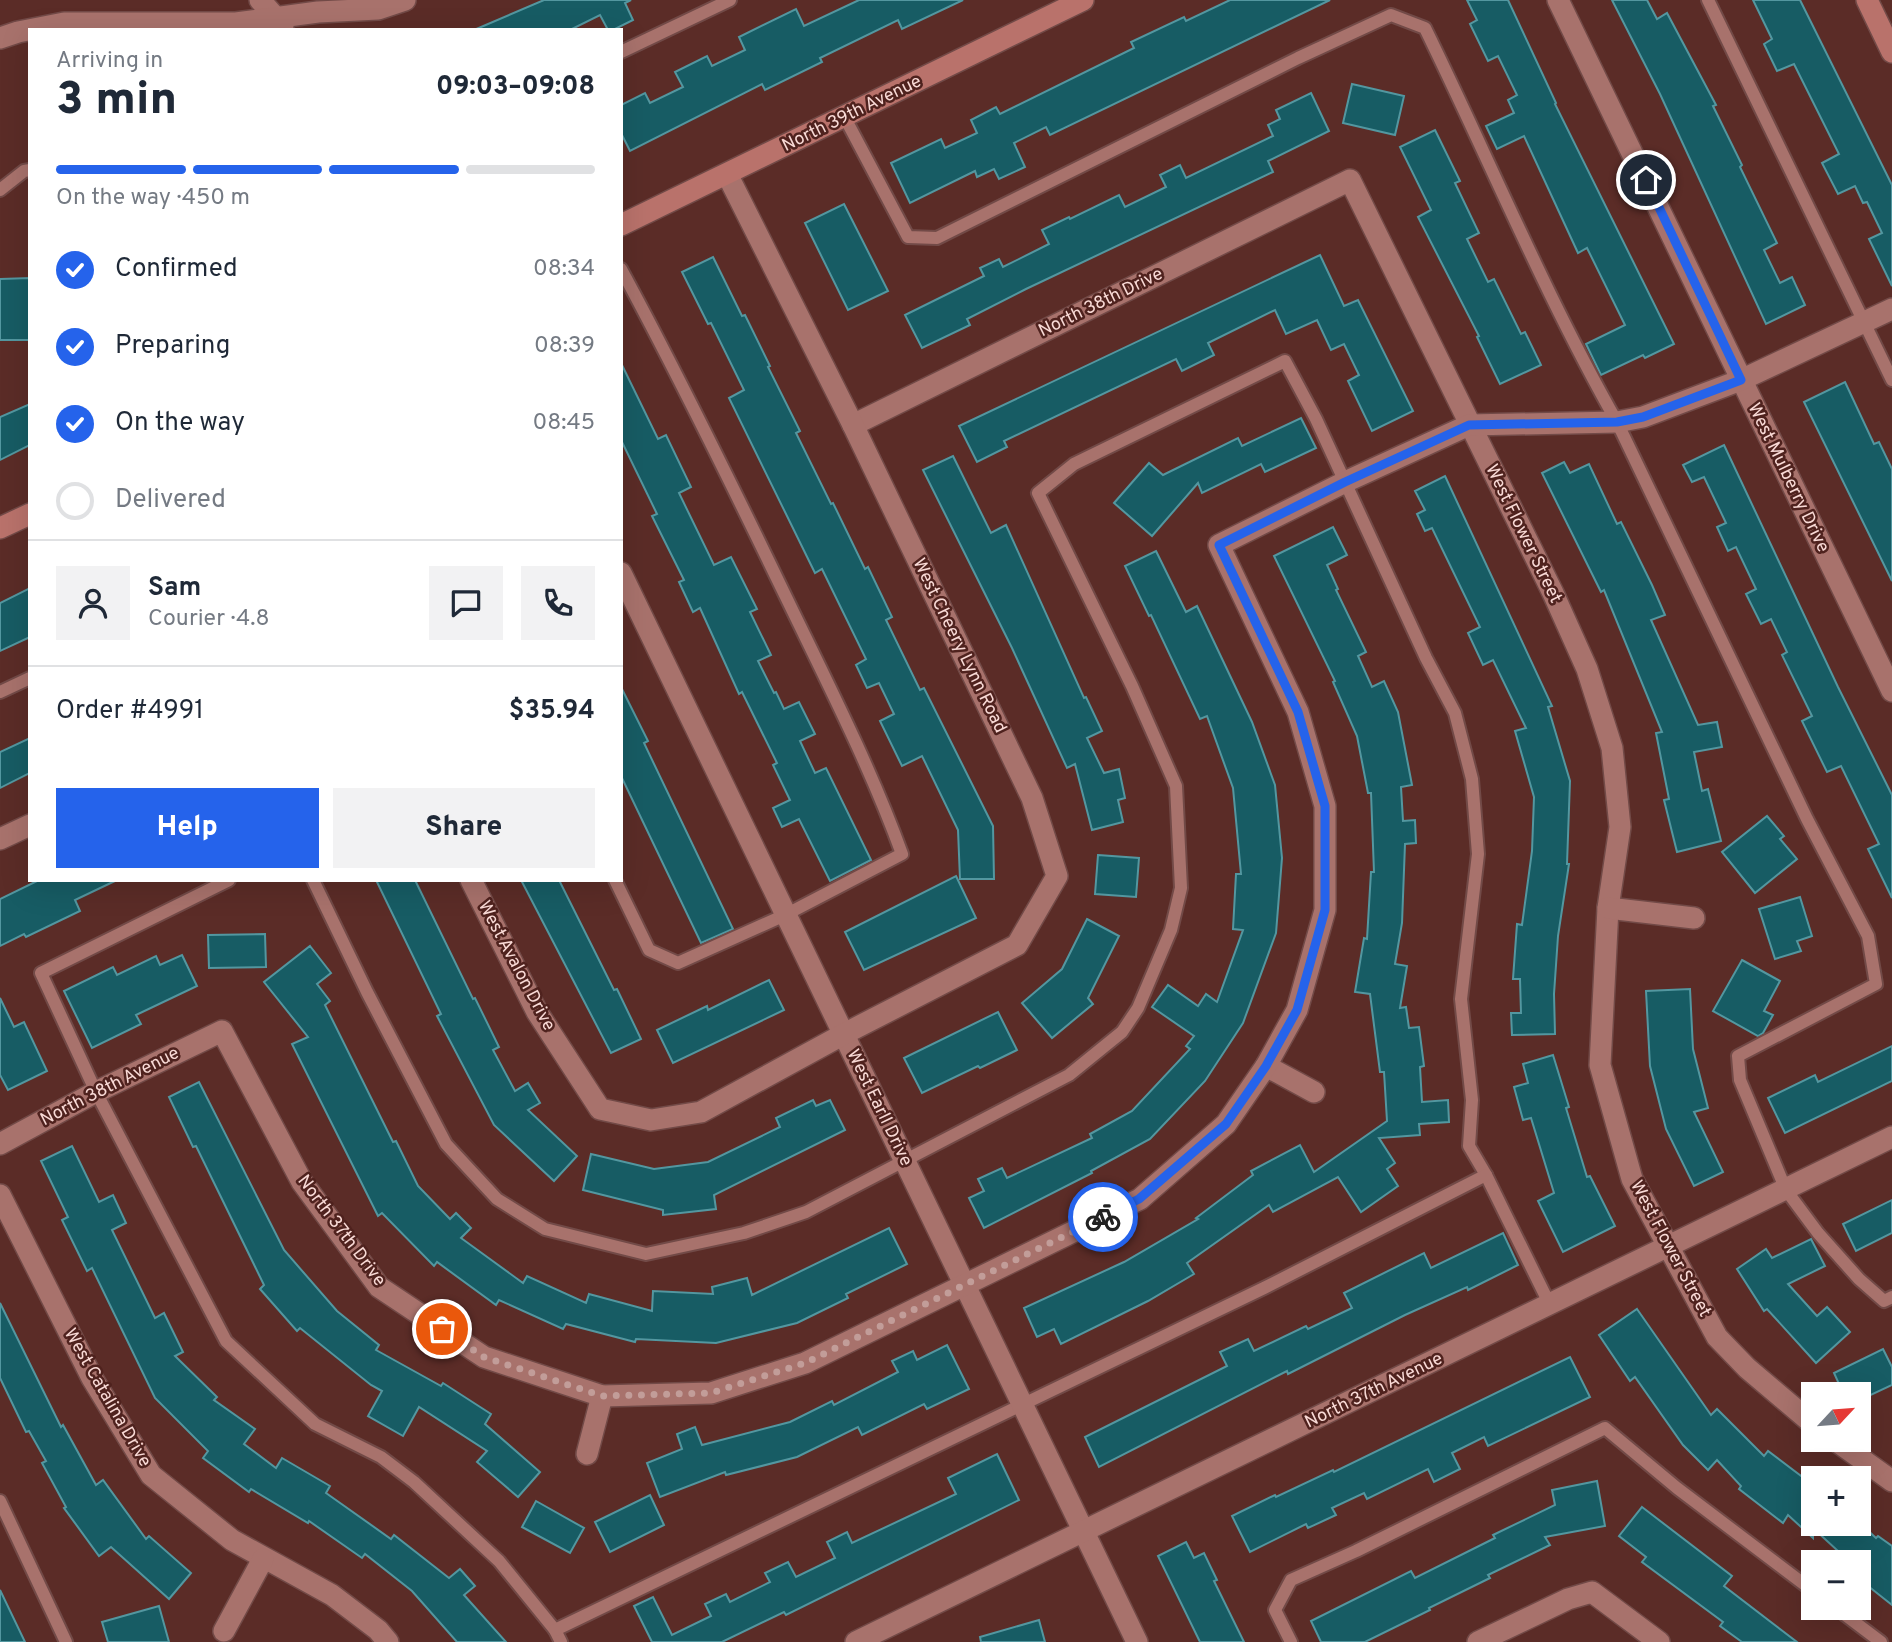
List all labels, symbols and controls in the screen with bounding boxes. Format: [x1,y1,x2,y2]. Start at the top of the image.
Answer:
text: Arriving in [56,47,163,76]
street label: North 39th Avenue [779,70,925,158]
text: 09:03–09:08 [436,71,595,104]
text: 3 min [56,72,177,131]
pin [1616,150,1676,210]
icon: home [1627,161,1665,199]
text: On the way · 450 m [56,184,250,213]
icon: check [56,251,94,289]
text: Confirmed [115,253,238,286]
text: 08:34 [533,255,595,284]
street label: North 38th Drive [1035,263,1167,343]
icon: check [56,328,94,366]
text: Preparing [115,330,230,363]
text: 08:39 [534,332,595,361]
street label: West Mulberry Drive [1742,399,1834,557]
icon: check [56,405,94,443]
text: On the way [115,407,245,440]
text: 08:45 [532,409,595,438]
street label: West Flower Street [1479,461,1567,607]
text: Delivered [115,484,226,517]
street label: West Cheery Lynn Road [907,555,1011,737]
button: person [56,566,130,640]
button: chat [429,566,503,640]
button: phone [521,566,595,640]
text: Sam [148,572,201,605]
text: Courier · 4.8 [148,605,269,634]
text: Order #4991 [56,695,204,728]
text: $35.94 [509,695,595,728]
button: Help [56,788,319,868]
button: Share [333,788,595,868]
street label: West Avalon Drive [472,897,560,1035]
street label: North 38th Avenue [37,1042,183,1132]
street label: West Earll Drive [841,1046,917,1170]
street label: North 37th Drive [292,1171,390,1291]
street label: West Flower Street [1624,1177,1716,1321]
courier [1068,1182,1138,1252]
icon: bike [1084,1198,1122,1236]
pin [412,1299,472,1359]
icon: bag [423,1310,461,1348]
street label: West Catalina Drive [58,1325,156,1471]
street label: North 37th Avenue [1301,1348,1447,1434]
north arrow [1801,1382,1871,1452]
map controls [1801,1382,1871,1620]
button: + [1801,1466,1871,1536]
button: − [1801,1550,1871,1620]

